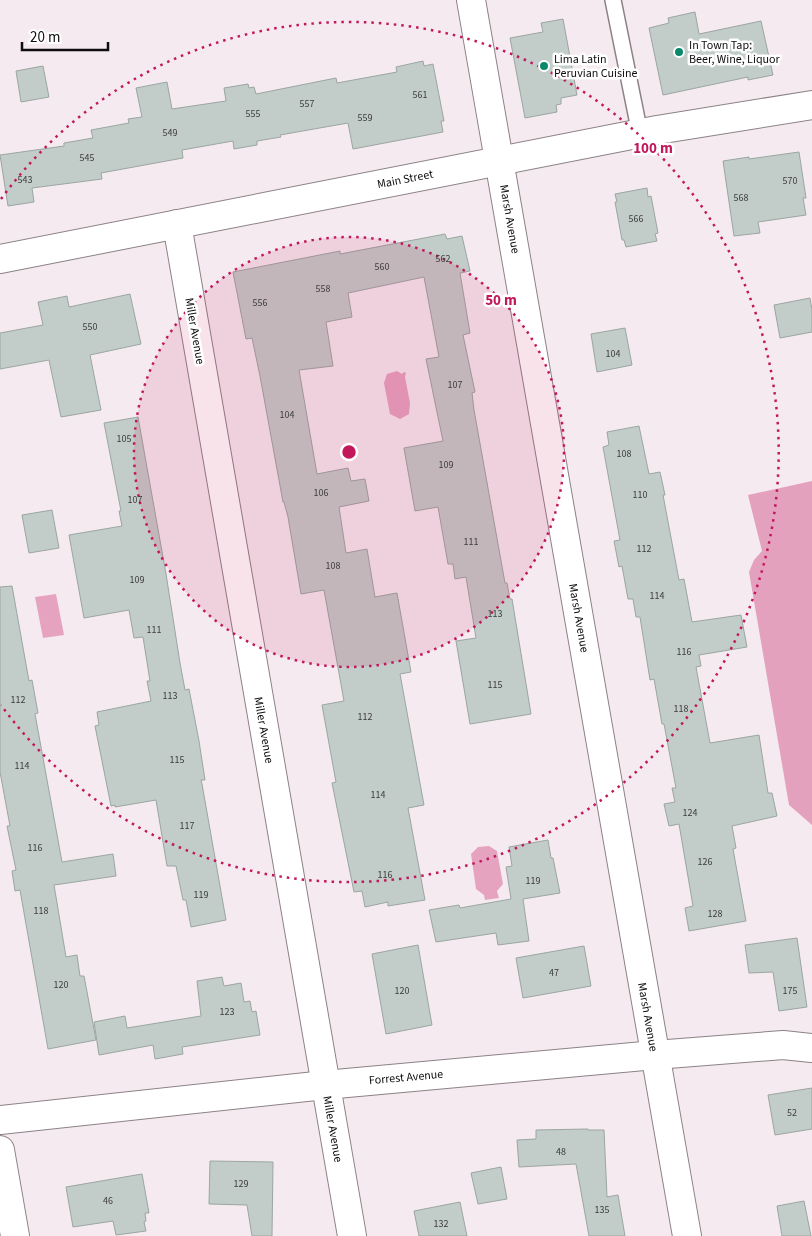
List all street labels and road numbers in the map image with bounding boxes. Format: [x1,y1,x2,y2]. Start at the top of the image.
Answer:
street label: Main Street [376,166,435,193]
street label: Marsh Avenue [495,183,524,255]
street label: Miller Avenue [180,296,209,366]
street label: Marsh Avenue [564,582,593,654]
street label: Miller Avenue [249,695,278,765]
street label: Marsh Avenue [633,981,662,1053]
street label: Forrest Avenue [368,1066,444,1089]
street label: Miller Avenue [318,1094,347,1164]

